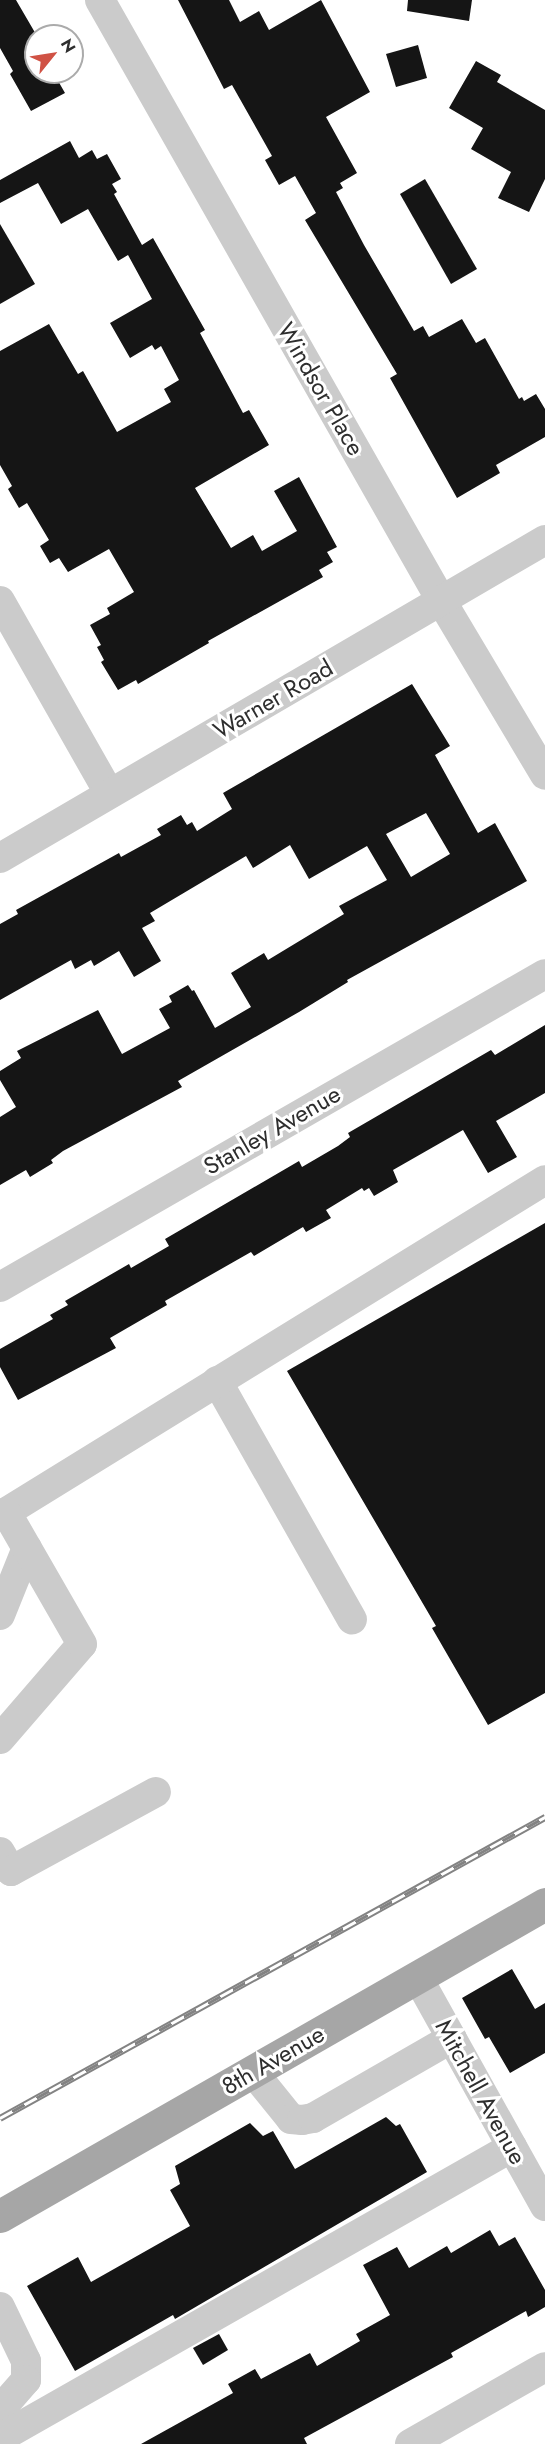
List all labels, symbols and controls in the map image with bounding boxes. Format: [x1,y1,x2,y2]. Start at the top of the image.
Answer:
north arrow [24,24,84,84]
text: N [55,34,81,57]
street label: Windsor Place [271,317,371,461]
street label: Warner Road [208,653,338,745]
street label: Stanley Avenue [199,1079,345,1181]
street label: Mitchell Avenue [429,2015,533,2169]
street label: 8th Avenue [217,2019,329,2101]

